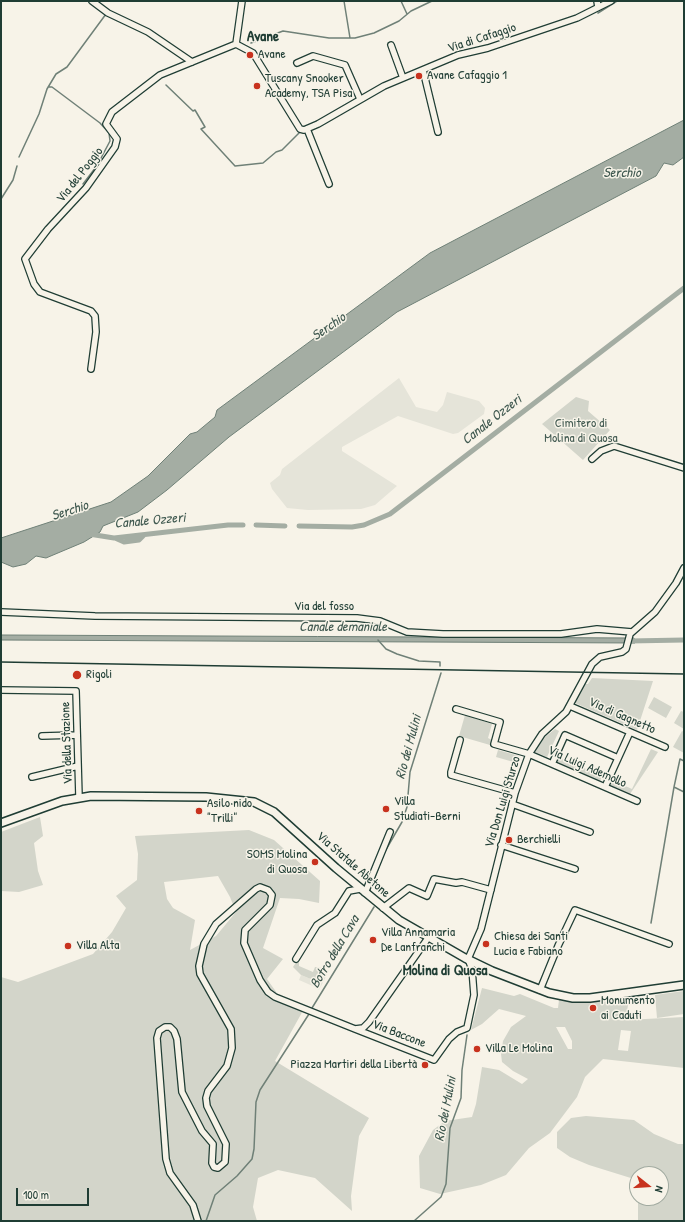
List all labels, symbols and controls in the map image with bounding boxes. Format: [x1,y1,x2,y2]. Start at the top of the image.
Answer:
street label: Via di Cafaggio [446,20,518,56]
district label: Avane [247,28,279,46]
place label: Avane [258,47,286,63]
marker: Avane [245,50,255,60]
place label: Avane Cafaggio 1 [427,68,507,84]
place label: Tuscany Snooker Academy, TSA Pisa [265,71,352,102]
marker: Avane Cafaggio 1 [414,71,424,81]
marker: Tuscany Snooker Academy, TSA Pisa [252,81,262,91]
street label: Via del Poggio [53,144,107,206]
water label: Serchio [603,165,641,181]
water label: Serchio [309,309,349,345]
water label: Canale Ozzeri [459,391,525,449]
park label: Cimitero di Molina di Quosa [544,416,618,447]
water label: Serchio [50,497,90,525]
water label: Canale Ozzeri [114,510,186,532]
street label: Via del fosso [294,599,354,615]
water label: Canale demaniale [299,619,387,635]
place label: Rigoli [86,667,112,683]
marker: Rigoli [71,669,83,681]
street label: Via di Gagnetto [586,694,658,738]
street label: Via della Stazione [58,701,76,785]
water label: Rio dei Mulini [392,713,426,781]
street label: Via Luigi Ademollo [545,743,629,791]
street label: Via Don Luigi Sturzo [482,754,524,850]
place label: Villa Studiati-Berni [394,794,461,825]
place label: Asilo nido "Trilli" [207,796,252,827]
marker: Villa Studiati-Berni [381,804,391,814]
marker: Asilo nido "Trilli" [194,806,204,816]
street label: Via Statale Abetone [313,829,393,901]
place label: Berchielli [517,832,561,848]
marker: Berchielli [504,835,514,845]
place label: SOMS Molina di Quosa [247,847,307,878]
marker: SOMS Molina di Quosa [310,857,320,867]
water label: Botro della Cava [307,913,363,991]
place label: Villa Annamaria De Lanfranchi [381,925,455,956]
place label: Chiesa dei Santi Lucia e Fabiano [494,929,568,960]
marker: Villa Annamaria De Lanfranchi [368,935,378,945]
place label: Villa Alta [76,938,119,954]
marker: Chiesa dei Santi Lucia e Fabiano [481,939,491,949]
marker: Villa Alta [63,941,73,951]
district label: Molina di Quosa [403,962,487,980]
place label: Monumento ai Caduti [601,993,655,1024]
marker: Monumento ai Caduti [588,1003,598,1013]
street label: Via Baccone [370,1017,428,1051]
place label: Villa Le Molina [485,1041,552,1057]
marker: Villa Le Molina [472,1044,482,1054]
place label: Piazza Martiri della Libertà [291,1057,417,1073]
marker: Piazza Martiri della Libertà [420,1060,430,1070]
water label: Rio dei Mulini [431,1075,461,1143]
north arrow [629,1166,669,1206]
scale bar [18,1180,91,1206]
text: N [652,1184,667,1194]
text: 100 m [23,1186,49,1203]

